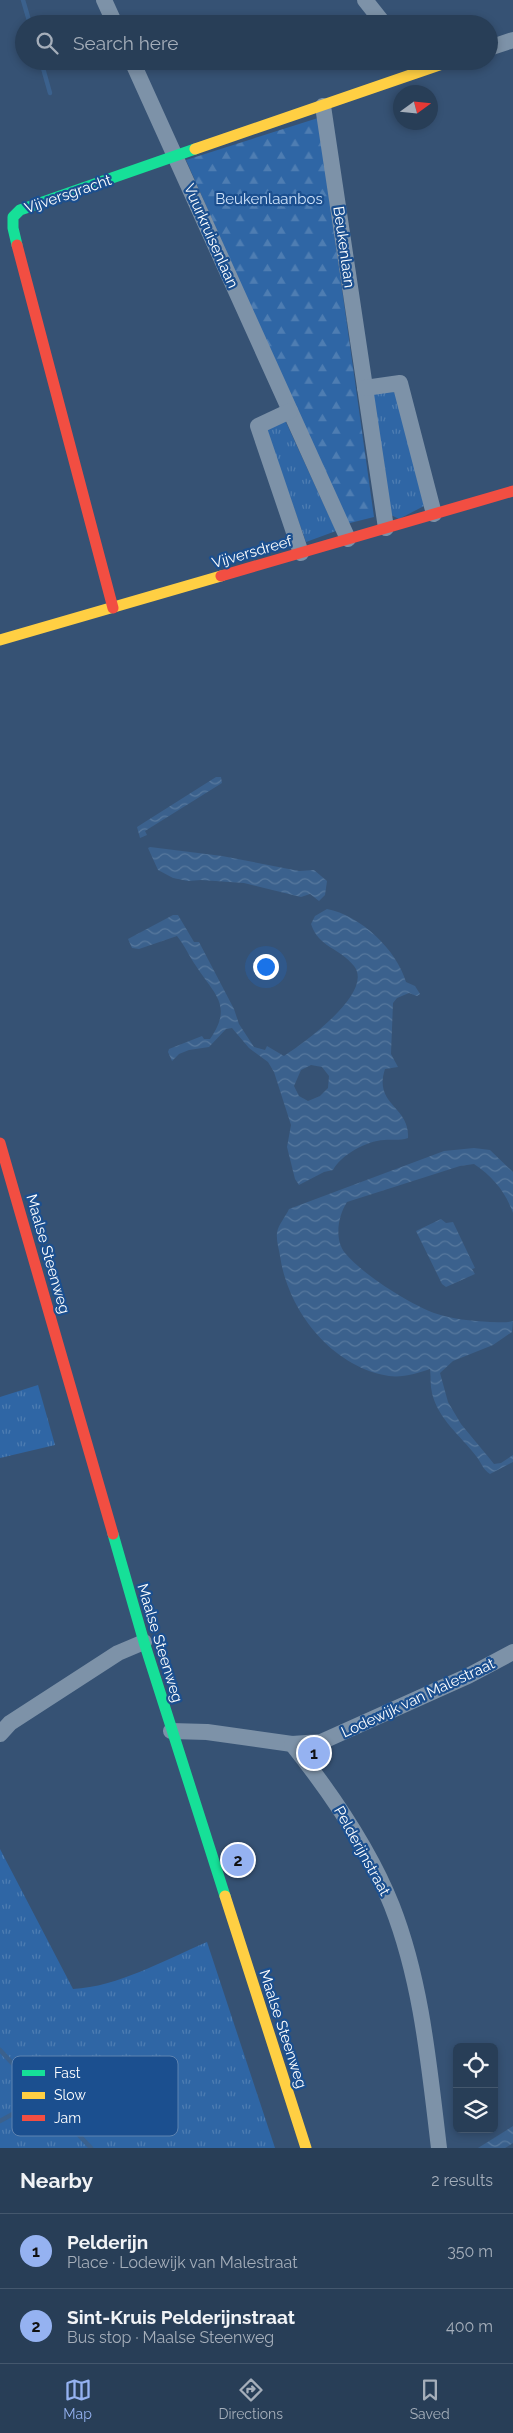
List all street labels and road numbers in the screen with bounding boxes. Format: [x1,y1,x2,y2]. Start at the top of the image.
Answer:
street label: Vijversgracht [22,171,114,217]
street label: Vuurkruisenlaan [180,181,242,291]
street label: Beukenlaan [329,205,359,289]
street label: Vijversdreef [210,532,295,572]
street label: Maalse Steenweg [22,1192,74,1316]
street label: Maalse Steenweg [133,1581,187,1705]
street label: Lodewijk van Malestraat [338,1655,498,1741]
street label: Pelderijnstraat [330,1803,394,1899]
street label: Maalse Steenweg [255,1968,311,2090]

